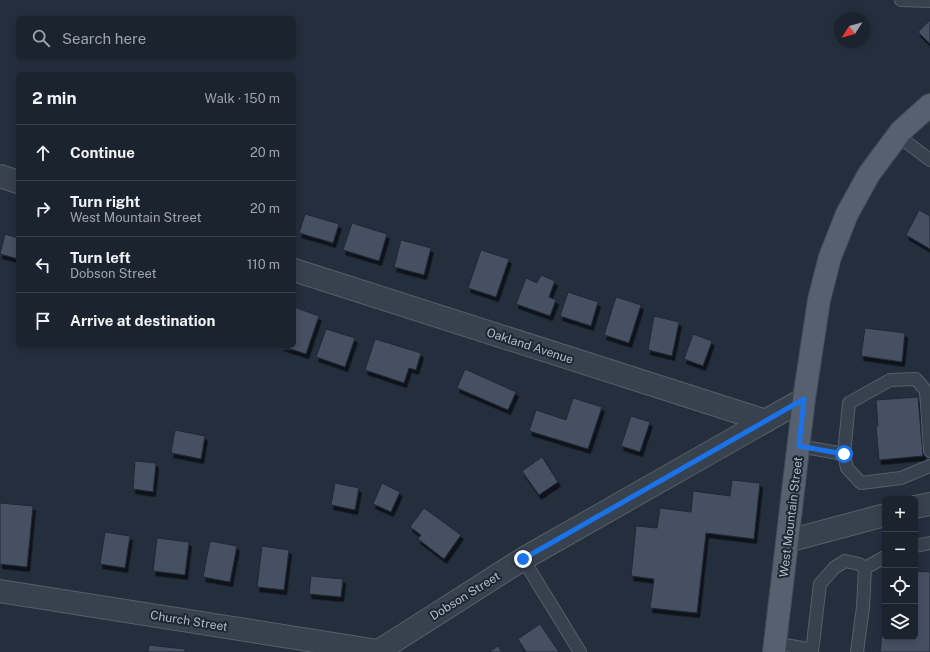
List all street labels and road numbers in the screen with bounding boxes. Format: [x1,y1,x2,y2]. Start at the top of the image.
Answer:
street label: Oakland Avenue [485,325,575,367]
street label: West Mountain Street [777,456,805,578]
street label: Dobson Street [427,569,503,623]
street label: Church Street [149,608,229,634]

